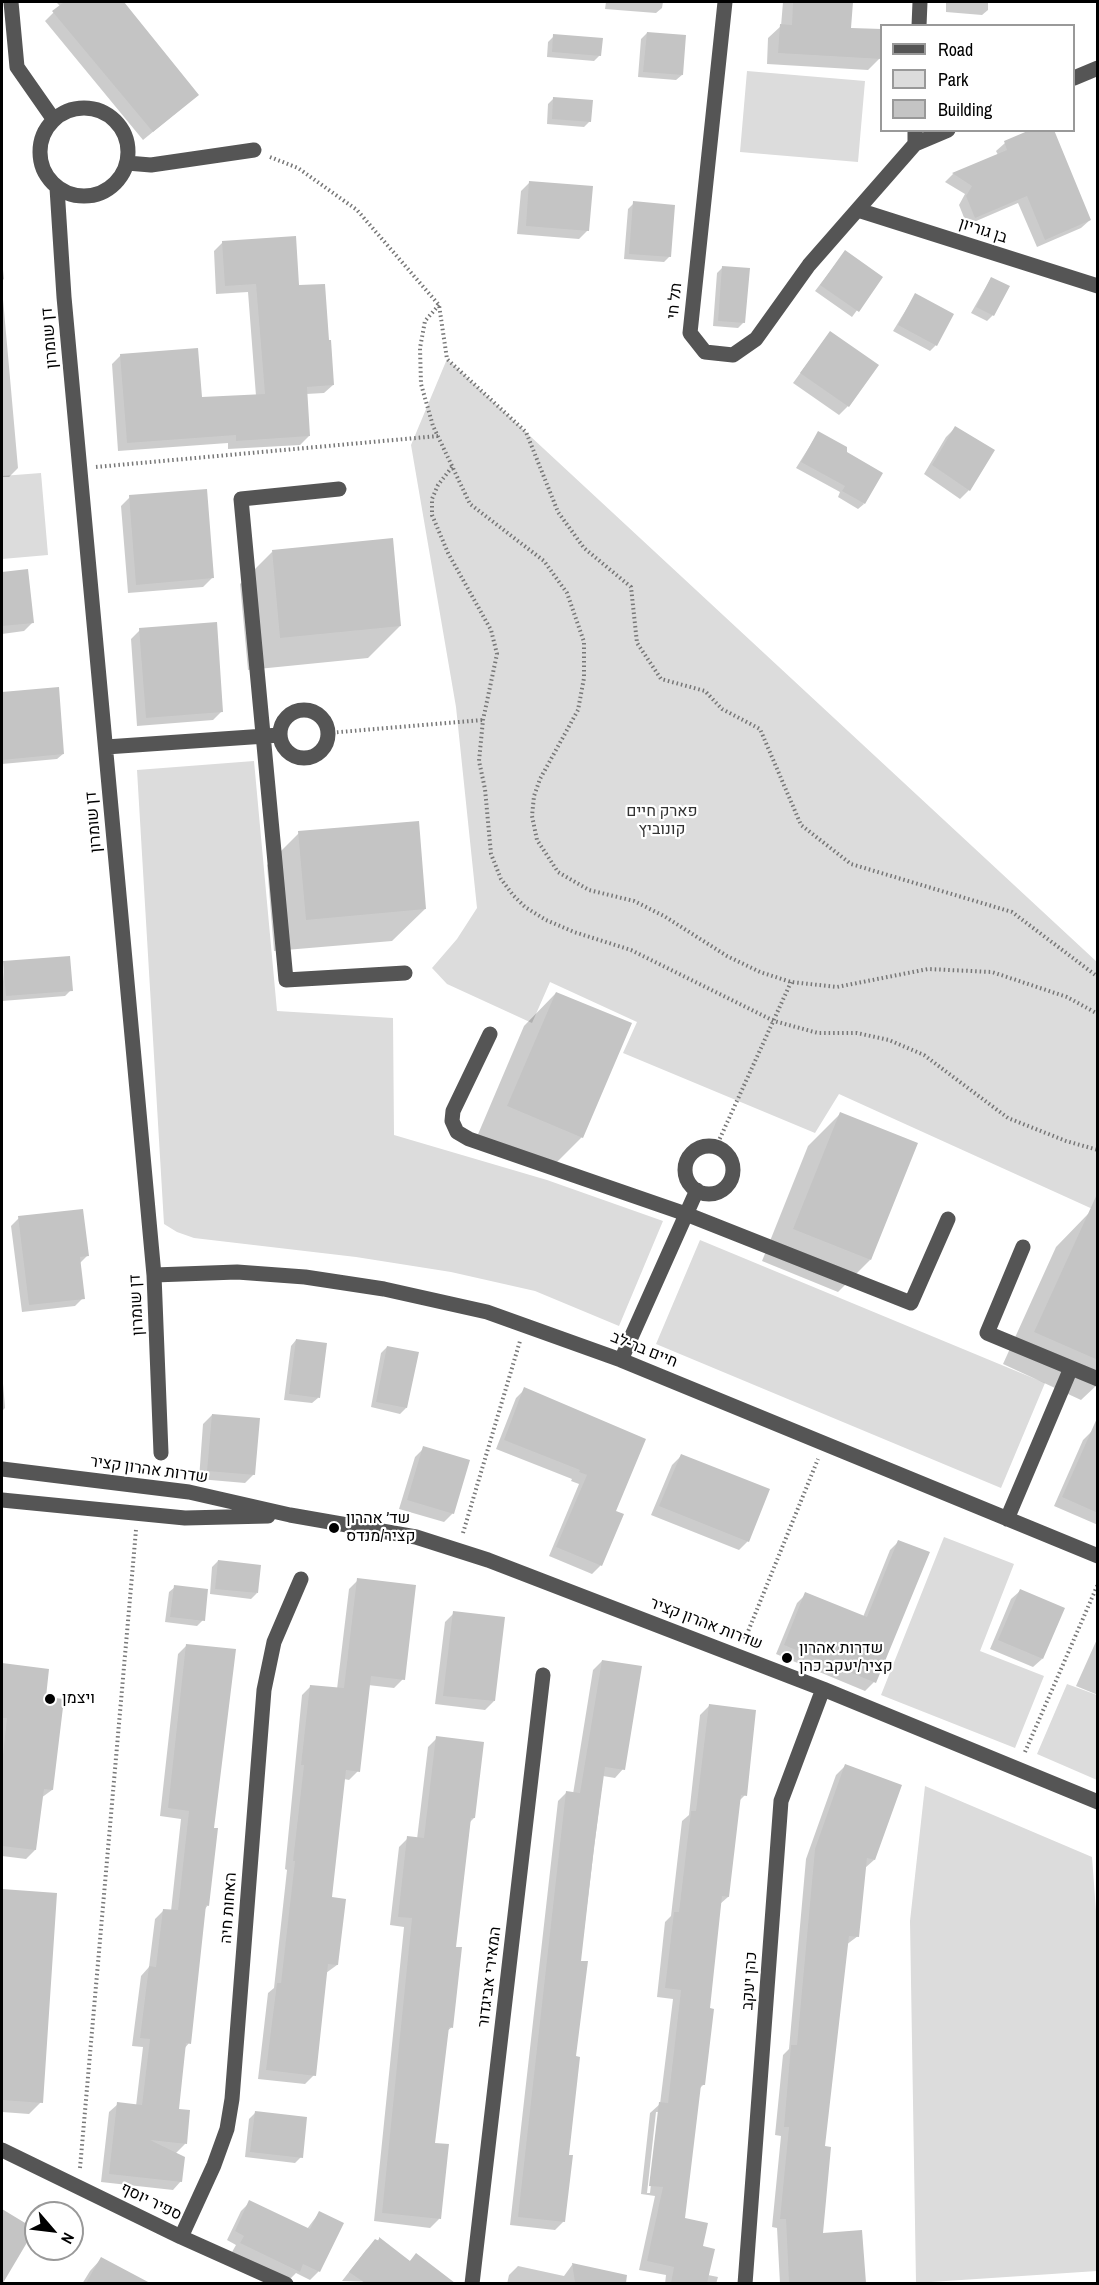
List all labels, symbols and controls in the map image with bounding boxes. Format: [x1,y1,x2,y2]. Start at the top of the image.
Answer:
legend [880,24,1075,132]
text: Road [938,37,973,62]
text: Park [938,67,968,92]
text: Building [938,97,992,122]
street label: בן גוריון [956,214,1010,248]
street label: תל חי [664,282,686,320]
street label: דן שומרון [38,307,62,369]
street label: דן שומרון [82,791,106,853]
park label: פארק חיים קונוביץ [626,802,698,840]
street label: דן שומרון [126,1274,148,1336]
street label: חיים בר-לב [608,1328,680,1372]
street label: שדרות אהרון קציר [89,1452,209,1488]
place label: שד׳ אהרון קציר/מנדס [346,1509,415,1547]
marker: שד׳ אהרון קציר/מנדס [327,1521,341,1535]
street label: שדרות אהרון קציר [647,1594,765,1654]
place label: שדרות אהרון קציר/יעקב כהן [799,1639,893,1677]
marker: שדרות אהרון קציר/יעקב כהן [780,1651,794,1665]
place label: ויצמן [62,1689,95,1709]
marker: ויצמן [43,1692,57,1706]
street label: האחות חיה [217,1872,241,1944]
street label: המאירי אביגדור [474,1925,506,2029]
street label: כהן יעקב [738,1951,762,2011]
street label: ספיר יוסף [117,2179,185,2225]
north arrow [24,2201,84,2261]
text: N [56,2229,80,2248]

